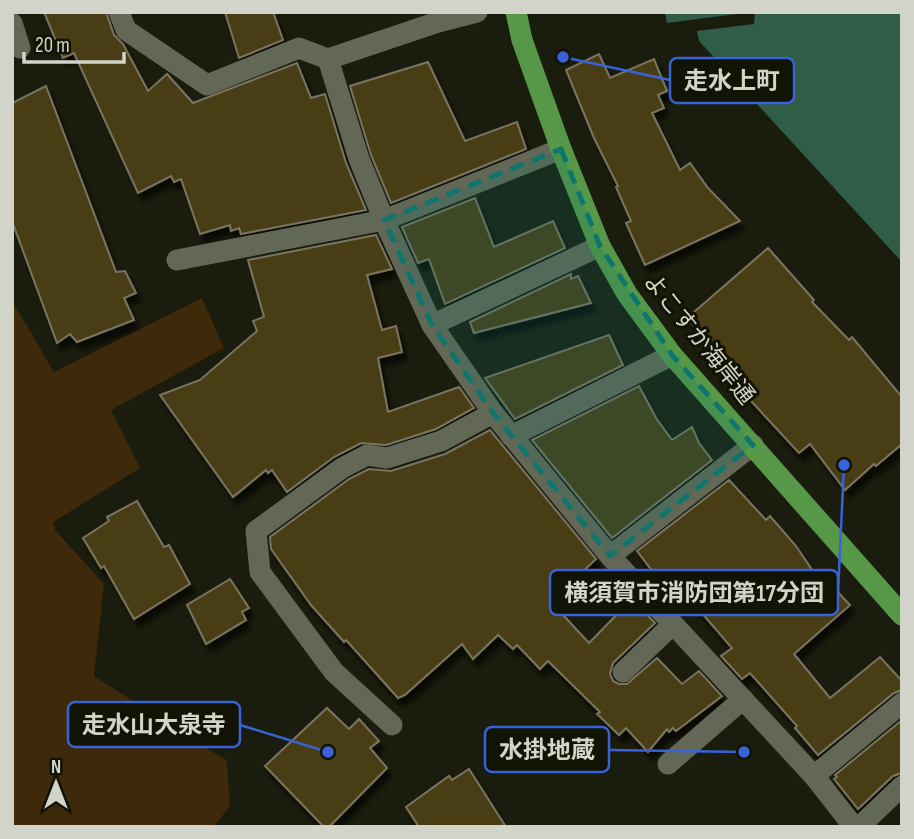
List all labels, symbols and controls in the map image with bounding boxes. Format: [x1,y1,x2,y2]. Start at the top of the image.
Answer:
scale bar [24,21,124,65]
text: 20 m [35,33,70,58]
callout: 走水上町 [670,58,794,103]
text: 走水上町 [684,67,780,96]
street label: よこすか海岸通 [638,268,760,410]
callout: 横須賀市消防団第17分団 [550,570,838,615]
text: 横須賀市消防団第17分団 [564,579,824,608]
callout: 走水山大泉寺 [68,702,240,747]
text: 走水山大泉寺 [82,711,226,740]
callout: 水掛地蔵 [485,727,609,772]
text: 水掛地蔵 [499,736,595,765]
north arrow [21,748,91,818]
text: N [51,756,61,779]

